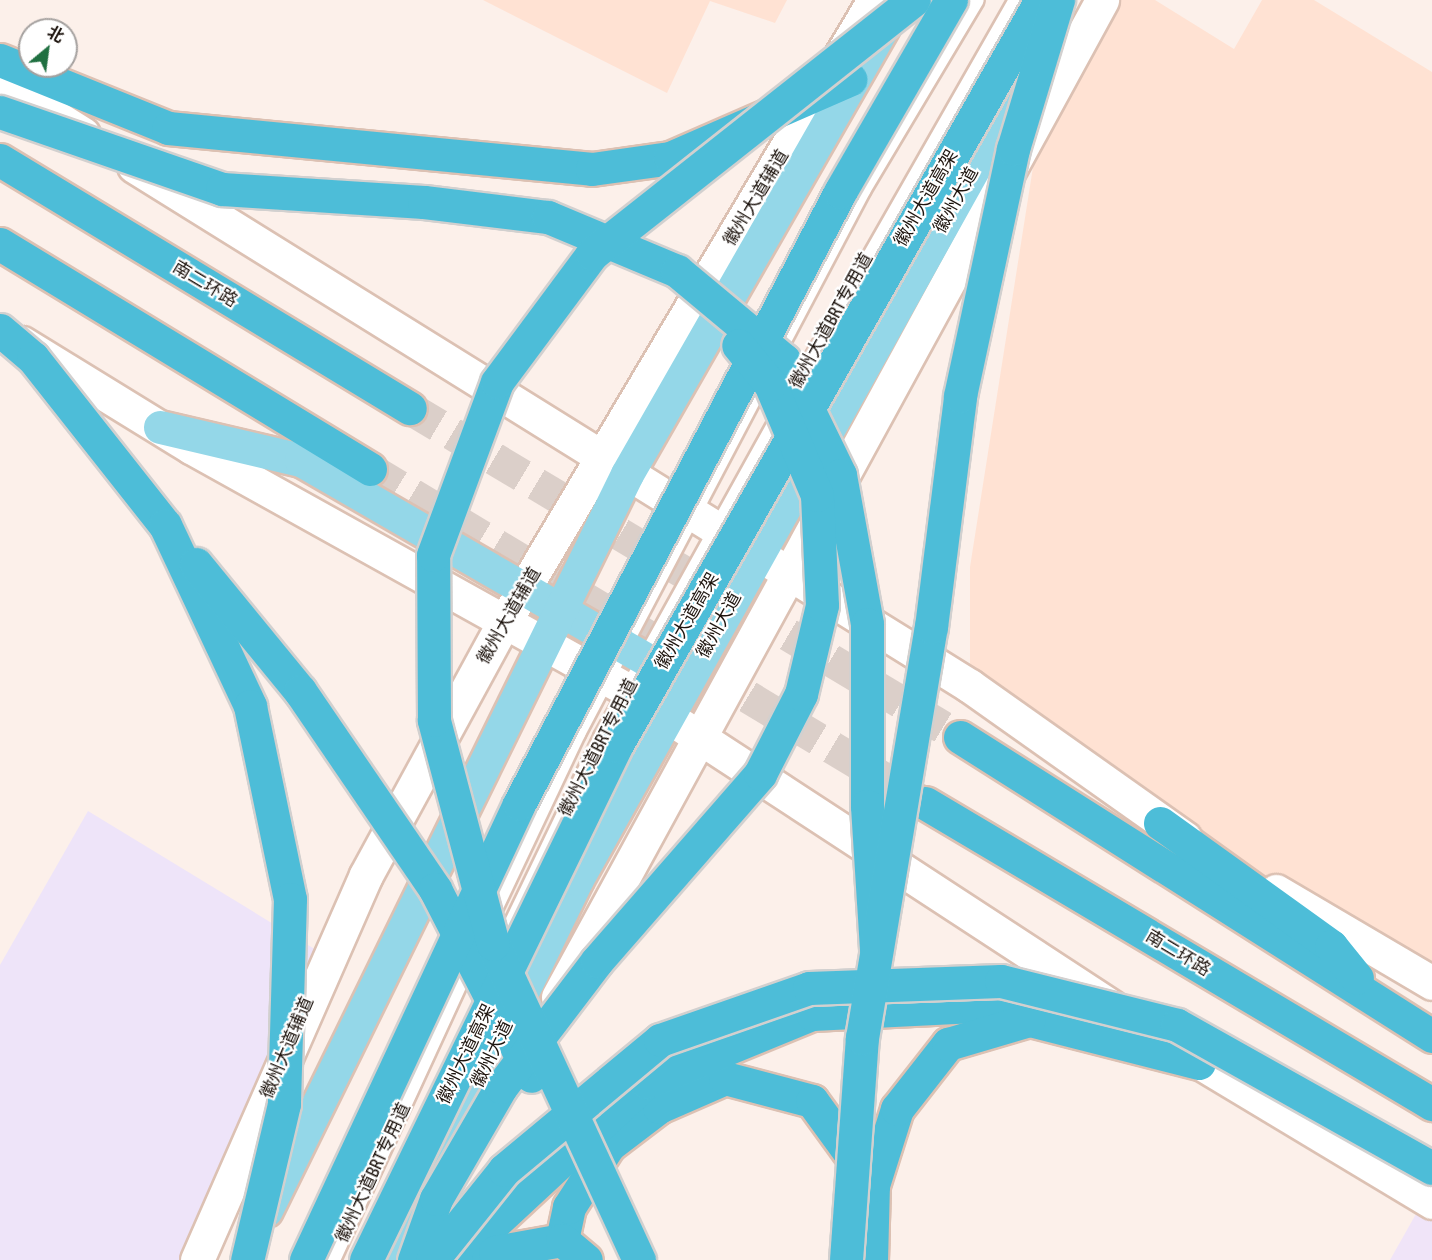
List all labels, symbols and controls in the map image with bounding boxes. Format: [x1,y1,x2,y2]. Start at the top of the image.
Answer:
north arrow [18,18,78,78]
text: 北 [44,22,67,46]
street label: 徽州大道辅道 [719,146,793,250]
street label: 徽州大道高架 [890,146,962,250]
street label: 徽州大道 [929,163,983,237]
street label: 徽州大道BRT专用道 [785,250,877,392]
street label: 南二环路 [169,256,241,312]
street label: 徽州大道辅道 [473,564,545,668]
street label: 徽州大道高架 [651,569,723,673]
street label: 徽州大道 [692,588,746,662]
street label: 徽州大道BRT专用道 [554,676,642,820]
street label: 南二环路 [1142,925,1214,981]
street label: 徽州大道辅道 [256,994,318,1102]
street label: 徽州大道高架 [433,1001,499,1107]
street label: 徽州大道 [467,1017,517,1091]
street label: 徽州大道BRT专用道 [331,1100,415,1246]

